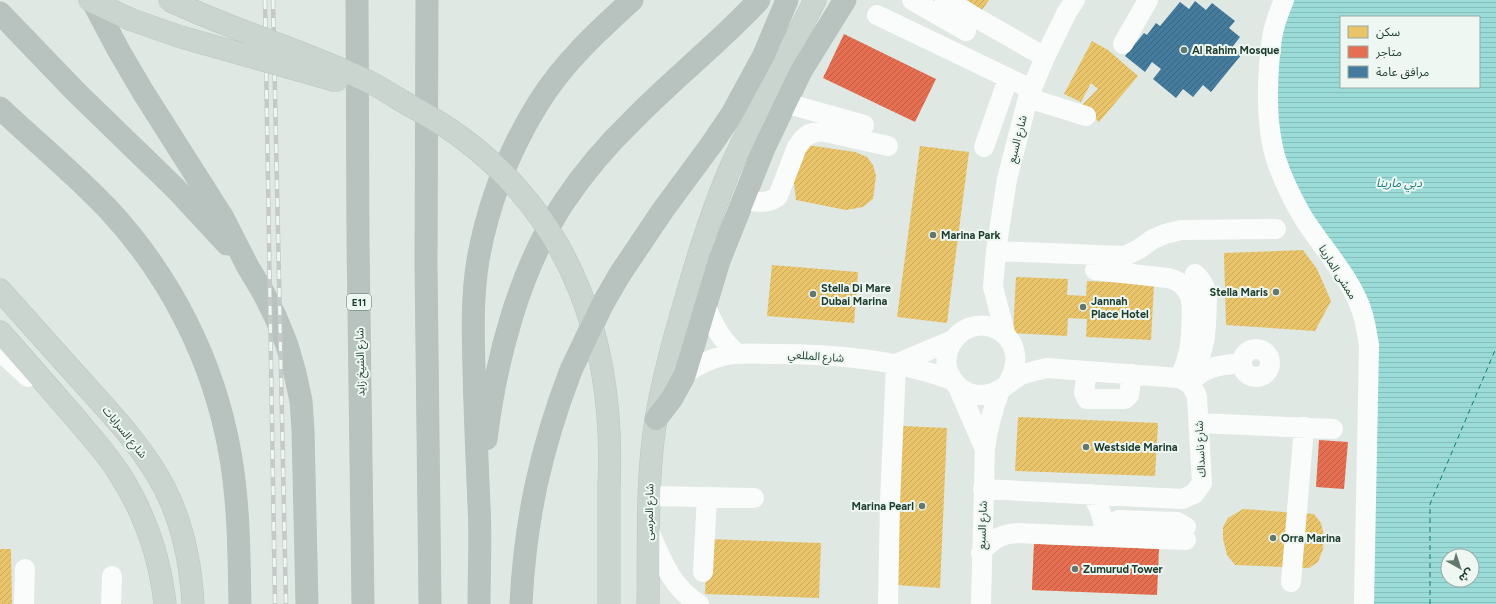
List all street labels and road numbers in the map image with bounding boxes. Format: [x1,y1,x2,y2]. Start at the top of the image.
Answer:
street label: شارع السبع [1005,114,1031,165]
street label: ممشى المارينا [1316,243,1359,302]
road number: E11 [347,294,371,310]
street label: شارع الشيخ زايد [353,327,369,396]
street label: شارع المللعي [787,348,845,368]
street label: شارع السرايات [99,404,150,462]
street label: شارع ناسداك [1192,420,1209,478]
street label: شارع المرسى [643,483,658,541]
street label: شارع السبع [975,500,991,550]

